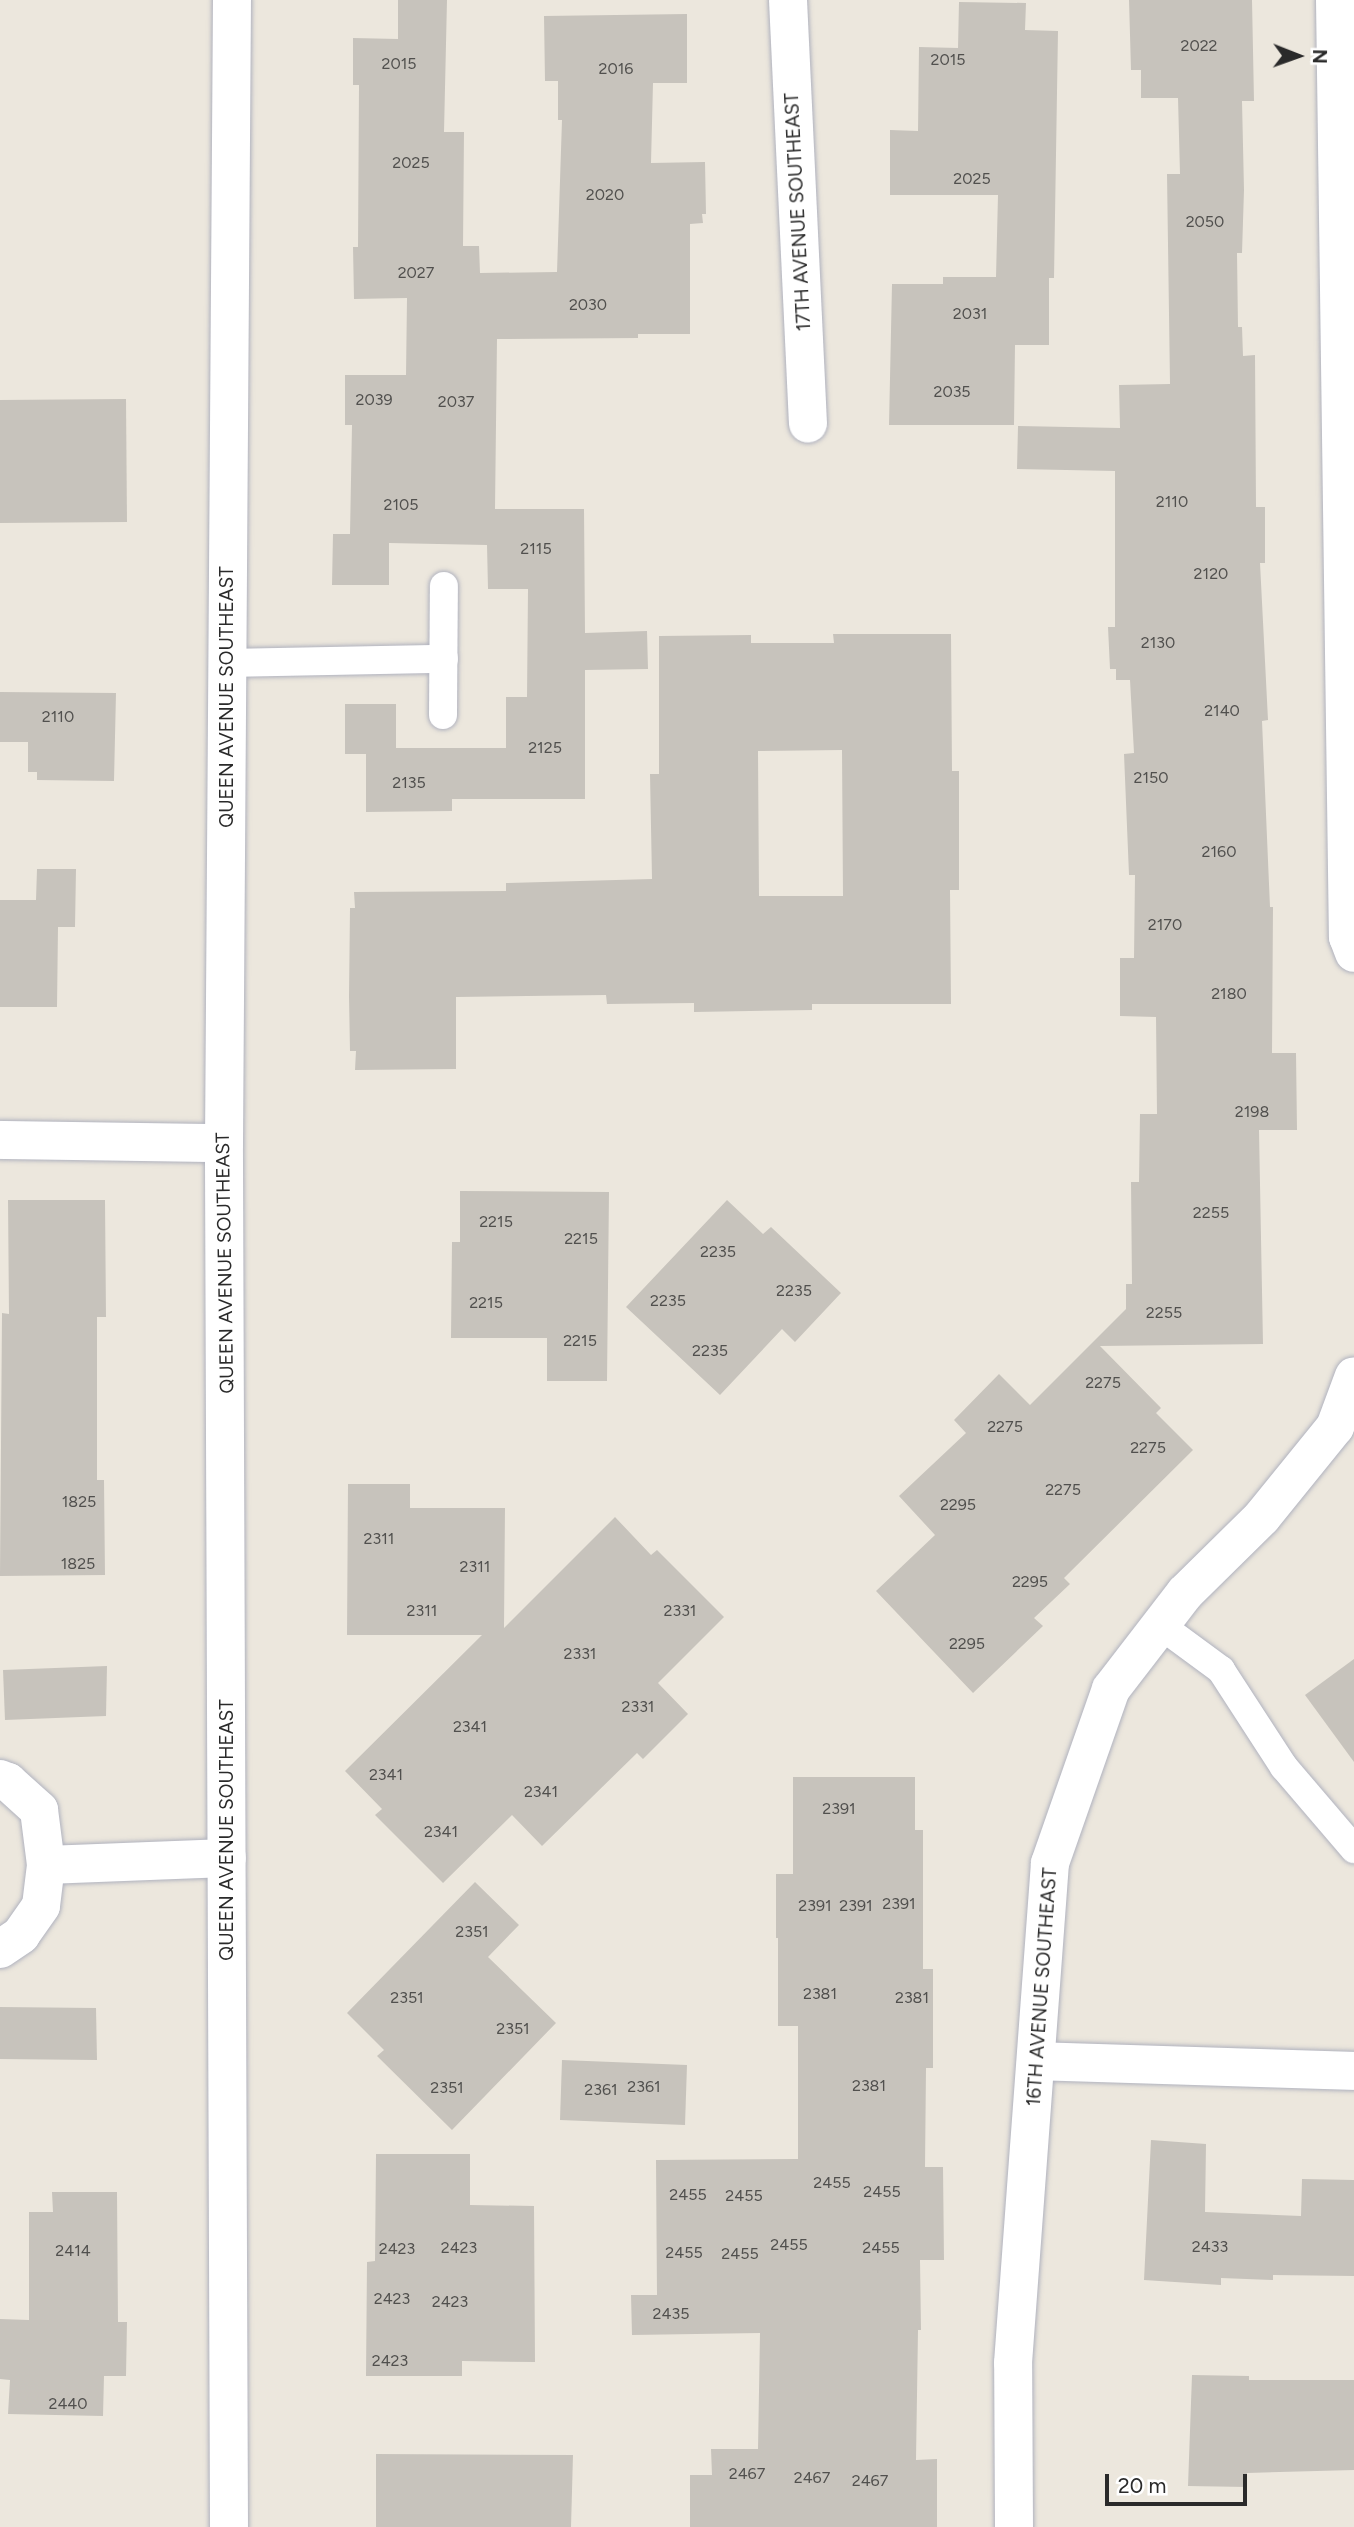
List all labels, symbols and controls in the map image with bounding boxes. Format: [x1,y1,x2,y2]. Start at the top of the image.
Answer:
north arrow [1263,21,1333,91]
house number: 2022 [1180,36,1218,56]
text: N [1308,49,1331,64]
house number: 2015 [930,50,966,70]
house number: 2015 [381,54,417,74]
house number: 2016 [599,59,633,79]
street label: 17TH AVENUE SOUTHEAST [780,92,816,332]
house number: 2025 [392,153,430,173]
house number: 2025 [953,169,991,189]
house number: 2020 [586,185,624,205]
house number: 2050 [1186,212,1224,232]
house number: 2027 [398,263,434,283]
house number: 2030 [569,295,607,315]
house number: 2031 [953,304,987,324]
house number: 2035 [933,382,971,402]
house number: 2039 [356,390,392,410]
house number: 2037 [438,392,474,412]
house number: 2110 [1156,492,1188,512]
house number: 2105 [383,495,419,515]
house number: 2115 [520,539,552,559]
house number: 2120 [1194,564,1228,584]
street label: QUEEN AVENUE SOUTHEAST [216,566,238,828]
house number: 2130 [1141,633,1175,653]
house number: 2140 [1204,701,1240,721]
house number: 2110 [42,707,74,727]
house number: 2125 [528,738,562,758]
house number: 2150 [1133,768,1169,788]
house number: 2135 [392,773,426,793]
house number: 2160 [1202,842,1236,862]
house number: 2170 [1148,915,1182,935]
house number: 2180 [1211,984,1247,1004]
house number: 2198 [1235,1102,1269,1122]
street label: QUEEN AVENUE SOUTHEAST [211,1132,239,1394]
house number: 2255 [1193,1203,1229,1223]
house number: 2215 [479,1212,513,1232]
house number: 2215 [564,1229,598,1249]
house number: 2235 [700,1242,736,1262]
house number: 2235 [776,1281,812,1301]
house number: 2235 [650,1291,686,1311]
house number: 2215 [469,1293,503,1313]
house number: 2255 [1146,1303,1182,1323]
house number: 2215 [563,1331,597,1351]
house number: 2235 [692,1341,728,1361]
house number: 2275 [1085,1373,1121,1393]
house number: 2275 [987,1417,1023,1437]
house number: 2275 [1130,1438,1166,1458]
house number: 2275 [1045,1480,1081,1500]
house number: 1825 [62,1492,96,1512]
house number: 2295 [940,1495,976,1515]
house number: 2311 [364,1529,394,1549]
house number: 1825 [61,1554,95,1574]
house number: 2311 [460,1557,490,1577]
house number: 2295 [1012,1572,1048,1592]
house number: 2311 [407,1601,437,1621]
house number: 2331 [664,1601,696,1621]
house number: 2295 [949,1634,985,1654]
house number: 2331 [564,1644,596,1664]
house number: 2331 [622,1697,654,1717]
street label: QUEEN AVENUE SOUTHEAST [216,1699,238,1961]
house number: 2341 [453,1717,487,1737]
house number: 2341 [369,1765,403,1785]
house number: 2341 [524,1782,558,1802]
house number: 2391 [822,1799,856,1819]
house number: 2341 [424,1822,458,1842]
street label: 16TH AVENUE SOUTHEAST [1022,1867,1062,2107]
house number: 2391 [882,1894,916,1914]
house number: 2391 [798,1896,832,1916]
house number: 2391 [839,1896,873,1916]
house number: 2351 [455,1922,489,1942]
house number: 2381 [803,1984,837,2004]
house number: 2351 [390,1988,424,2008]
house number: 2381 [895,1988,929,2008]
house number: 2351 [496,2019,530,2039]
house number: 2381 [852,2076,886,2096]
house number: 2361 [627,2077,661,2097]
house number: 2351 [430,2078,464,2098]
house number: 2361 [584,2080,618,2100]
house number: 2455 [813,2173,851,2193]
house number: 2455 [863,2182,901,2202]
house number: 2455 [669,2185,707,2205]
house number: 2455 [725,2186,763,2206]
house number: 2455 [770,2235,808,2255]
house number: 2433 [1192,2237,1228,2257]
house number: 2423 [441,2238,477,2258]
house number: 2455 [862,2238,900,2258]
house number: 2423 [379,2239,415,2259]
house number: 2414 [55,2241,91,2261]
house number: 2455 [665,2243,703,2263]
house number: 2455 [721,2244,759,2264]
house number: 2423 [374,2289,410,2309]
house number: 2423 [432,2292,468,2312]
house number: 2435 [653,2304,689,2324]
house number: 2423 [372,2351,408,2371]
house number: 2440 [48,2394,88,2414]
scale bar [1109,2460,1251,2504]
house number: 2467 [729,2464,765,2484]
house number: 2467 [794,2468,830,2488]
house number: 2467 [852,2471,888,2491]
text: 20 m [1118,2473,1166,2498]

